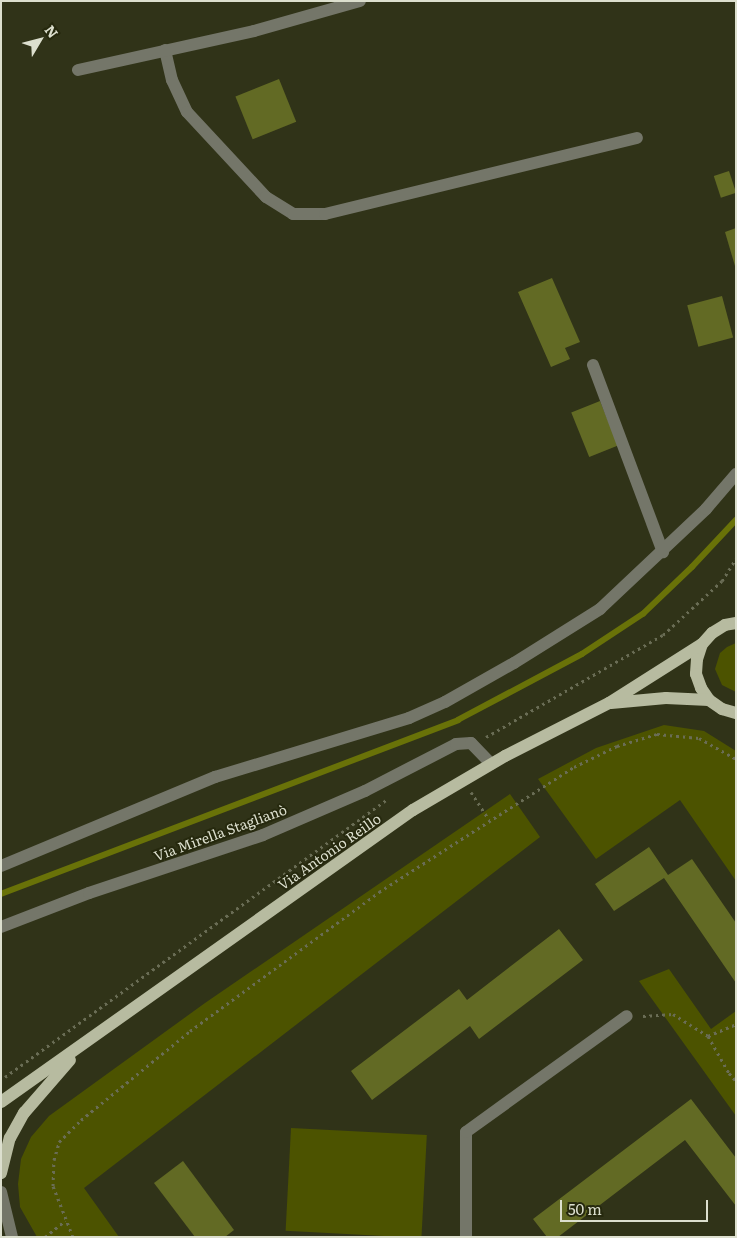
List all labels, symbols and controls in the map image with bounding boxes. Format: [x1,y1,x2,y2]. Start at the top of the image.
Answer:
north arrow [15,15,65,65]
text: N [40,20,64,42]
street label: Via Mirella Staglianò [151,800,289,864]
street label: Via Antonio Reillo [274,809,384,893]
scale bar [562,1190,710,1222]
text: 50 m [568,1197,602,1220]

